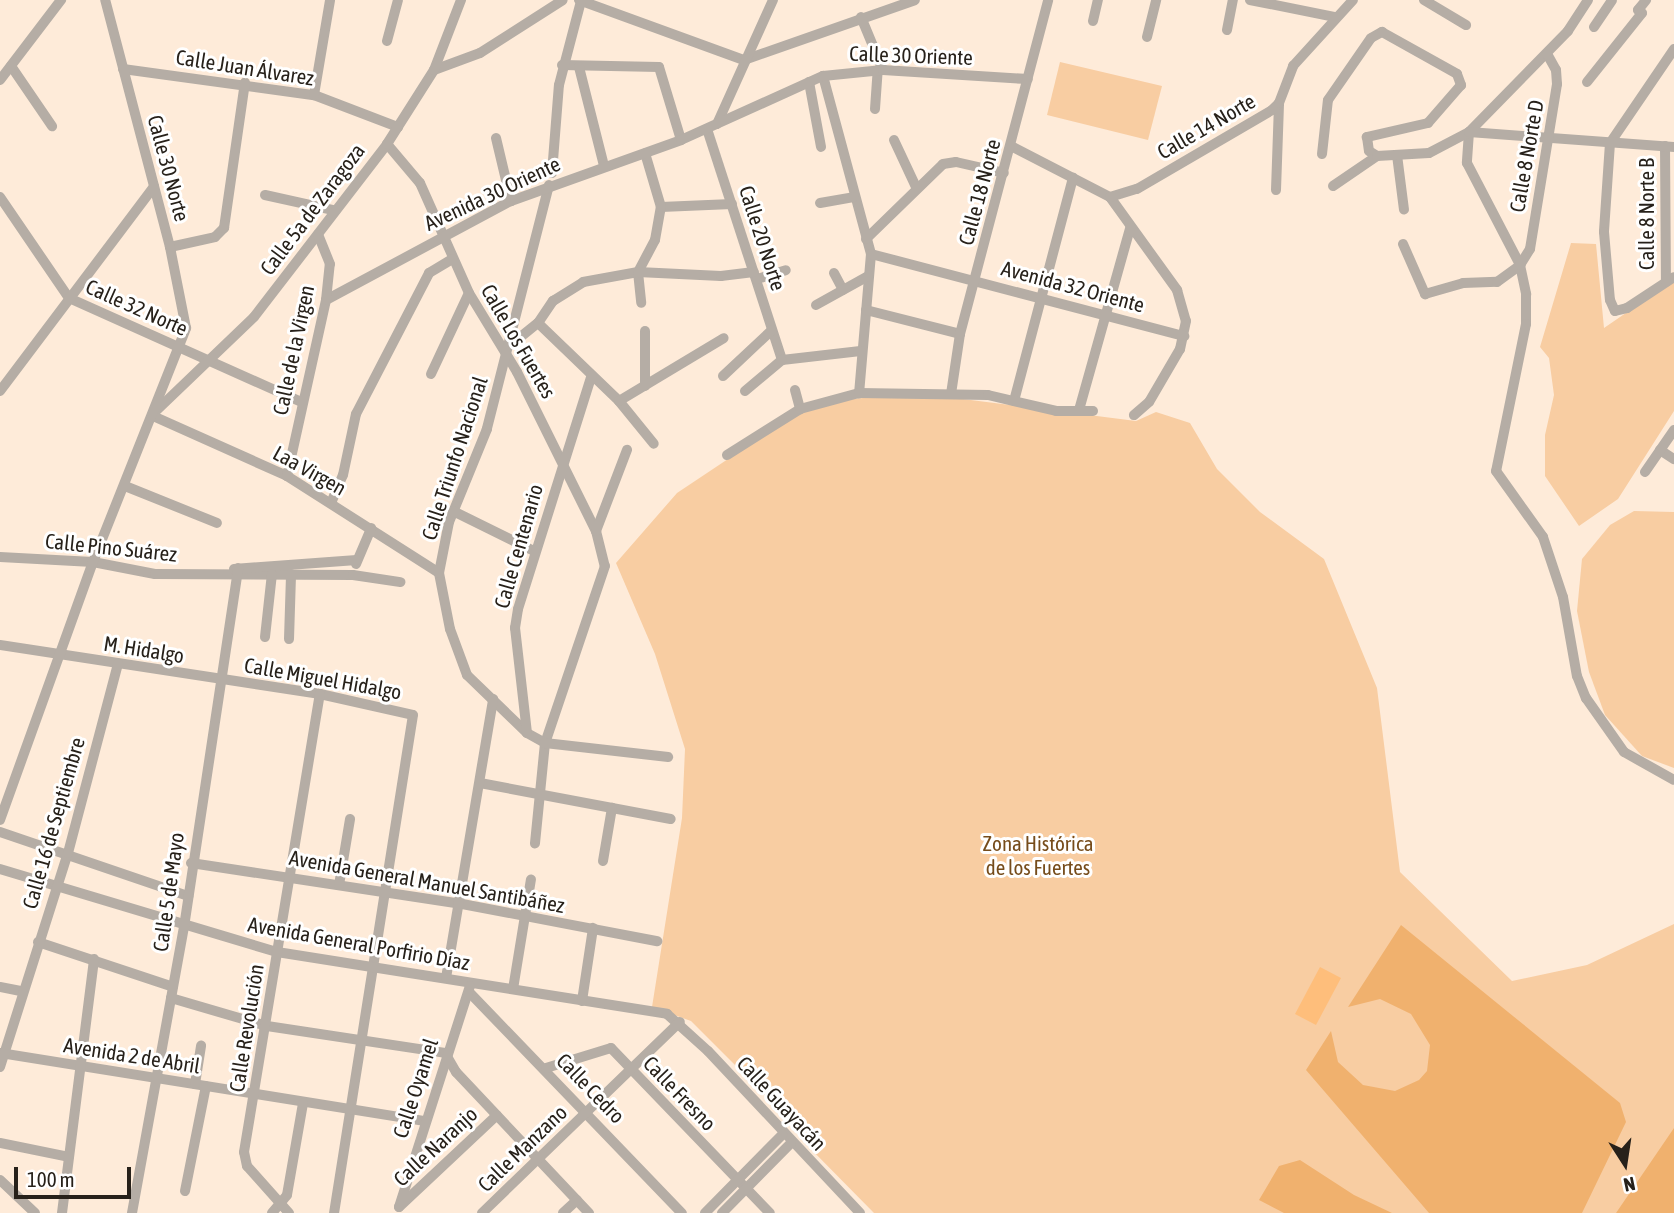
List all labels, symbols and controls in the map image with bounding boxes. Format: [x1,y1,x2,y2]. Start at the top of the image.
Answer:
street label: Calle 30 Oriente [849,40,973,70]
street label: Calle Juan Álvarez [174,44,316,90]
street label: Calle 14 Norte [1153,88,1259,164]
street label: Calle 8 Norte D [1504,98,1548,214]
street label: Calle 30 Norte [143,112,195,224]
street label: Calle 18 Norte [953,136,1005,248]
street label: Calle 5a de Zaragoza [254,138,370,280]
street label: Avenida 30 Oriente [420,151,564,235]
street label: Calle 8 Norte B [1633,158,1659,270]
street label: Calle 20 Norte [734,182,792,294]
street label: Avenida 32 Oriente [999,255,1147,317]
street label: Calle 32 Norte [82,273,192,341]
street label: Calle Los Fuertes [476,279,562,403]
street label: Calle de la Virgen [267,283,319,417]
street label: Calle Triunfo Nacional [416,373,492,543]
street label: Laa Virgen [269,440,351,500]
street label: Calle Centenario [488,481,548,611]
street label: Calle Pino Suárez [44,528,178,566]
street label: M. Hidalgo [102,630,186,668]
street label: Calle Miguel Hidalgo [242,652,404,704]
street label: Calle 16 de Septiembre [16,734,90,912]
park label: Zona Histórica de los Fuertes [983,830,1093,880]
street label: Calle 5 de Mayo [147,831,189,953]
street label: Avenida General Manuel Santibáñez [287,844,567,918]
street label: Avenida General Porfirio Díaz [246,911,472,975]
street label: Calle Revolución [223,962,269,1094]
street label: Avenida 2 de Abril [62,1032,202,1078]
street label: Calle Oyamel [387,1035,443,1141]
street label: Calle Cedro [552,1048,630,1128]
street label: Calle Fresno [638,1051,722,1135]
street label: Calle Guayacán [732,1051,832,1155]
street label: Calle Manzano [472,1099,572,1197]
street label: Calle Naranjo [388,1101,482,1191]
north arrow [1590,1129,1660,1199]
scale bar [18,1154,135,1198]
text: 100 m [27,1167,75,1191]
text: N [1622,1173,1637,1196]

